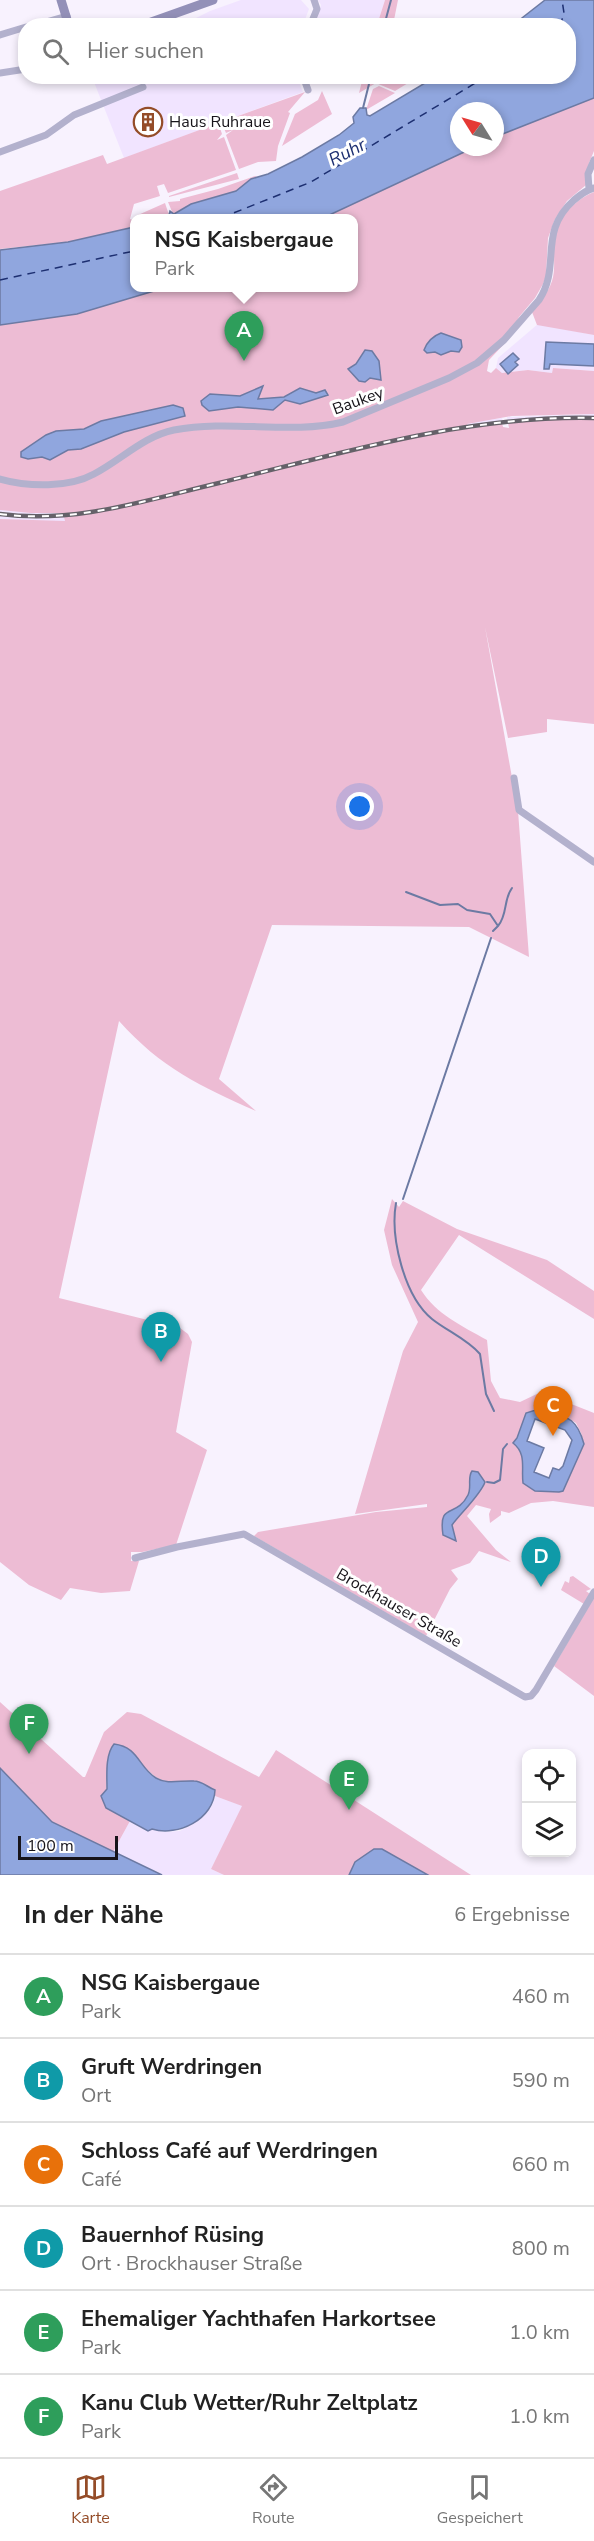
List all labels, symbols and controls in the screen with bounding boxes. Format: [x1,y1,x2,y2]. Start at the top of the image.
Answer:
search box [18,18,576,84]
icon: search [39,35,72,68]
text: Hier suchen [87,36,204,66]
north arrow [450,102,504,156]
building icon: Haus Ruhraue [132,106,164,138]
place label: Haus Ruhraue [169,111,271,133]
water label: Ruhr [324,132,370,172]
popup [130,214,358,292]
text: NSG Kaisbergaue [154,225,334,255]
text: Park [154,255,194,282]
pin: A [224,312,264,361]
street label: Baukey [329,381,387,420]
your location [345,792,374,821]
pin: B [142,1312,180,1362]
pin: C [534,1386,572,1436]
pin: D [522,1538,560,1587]
street label: Brockhauser Straße [332,1563,466,1653]
pin: F [9,1704,48,1754]
map controls [522,1749,576,1857]
button: locate [522,1749,576,1803]
pin: E [330,1760,368,1810]
button: layers [522,1803,576,1857]
scale bar [18,1833,118,1860]
text: 100 m [27,1835,74,1857]
text: In der Nähe [24,1897,163,1932]
text: 6 Ergebnisse [454,1901,570,1928]
text: NSG Kaisbergaue [81,1968,260,1998]
text: A [36,1983,51,2010]
text: 460 m [512,1983,570,2010]
text: Park [81,1998,121,2025]
text: Gruft Werdringen [81,2052,262,2082]
text: B [37,2067,50,2094]
text: 590 m [512,2067,570,2094]
text: Ort [81,2082,111,2109]
text: Schloss Café auf Werdringen [81,2136,378,2166]
text: C [37,2151,50,2178]
text: 660 m [512,2151,570,2178]
text: Café [81,2166,122,2193]
text: Bauernhof Rüsing [81,2220,264,2250]
text: D [36,2235,51,2262]
text: 800 m [512,2235,570,2262]
text: Ort · Brockhauser Straße [81,2250,302,2277]
text: Ehemaliger Yachthafen Harkortsee [81,2304,436,2334]
text: E [38,2319,49,2346]
text: 1.0 km [509,2319,570,2346]
text: Park [81,2334,121,2361]
text: Kanu Club Wetter/Ruhr Zeltplatz [81,2388,418,2418]
text: F [38,2403,49,2430]
text: 1.0 km [509,2403,570,2430]
text: Park [81,2418,121,2445]
tab: Karte [71,2471,110,2529]
tab: Route [252,2471,294,2529]
tab: Gespeichert [437,2471,523,2529]

